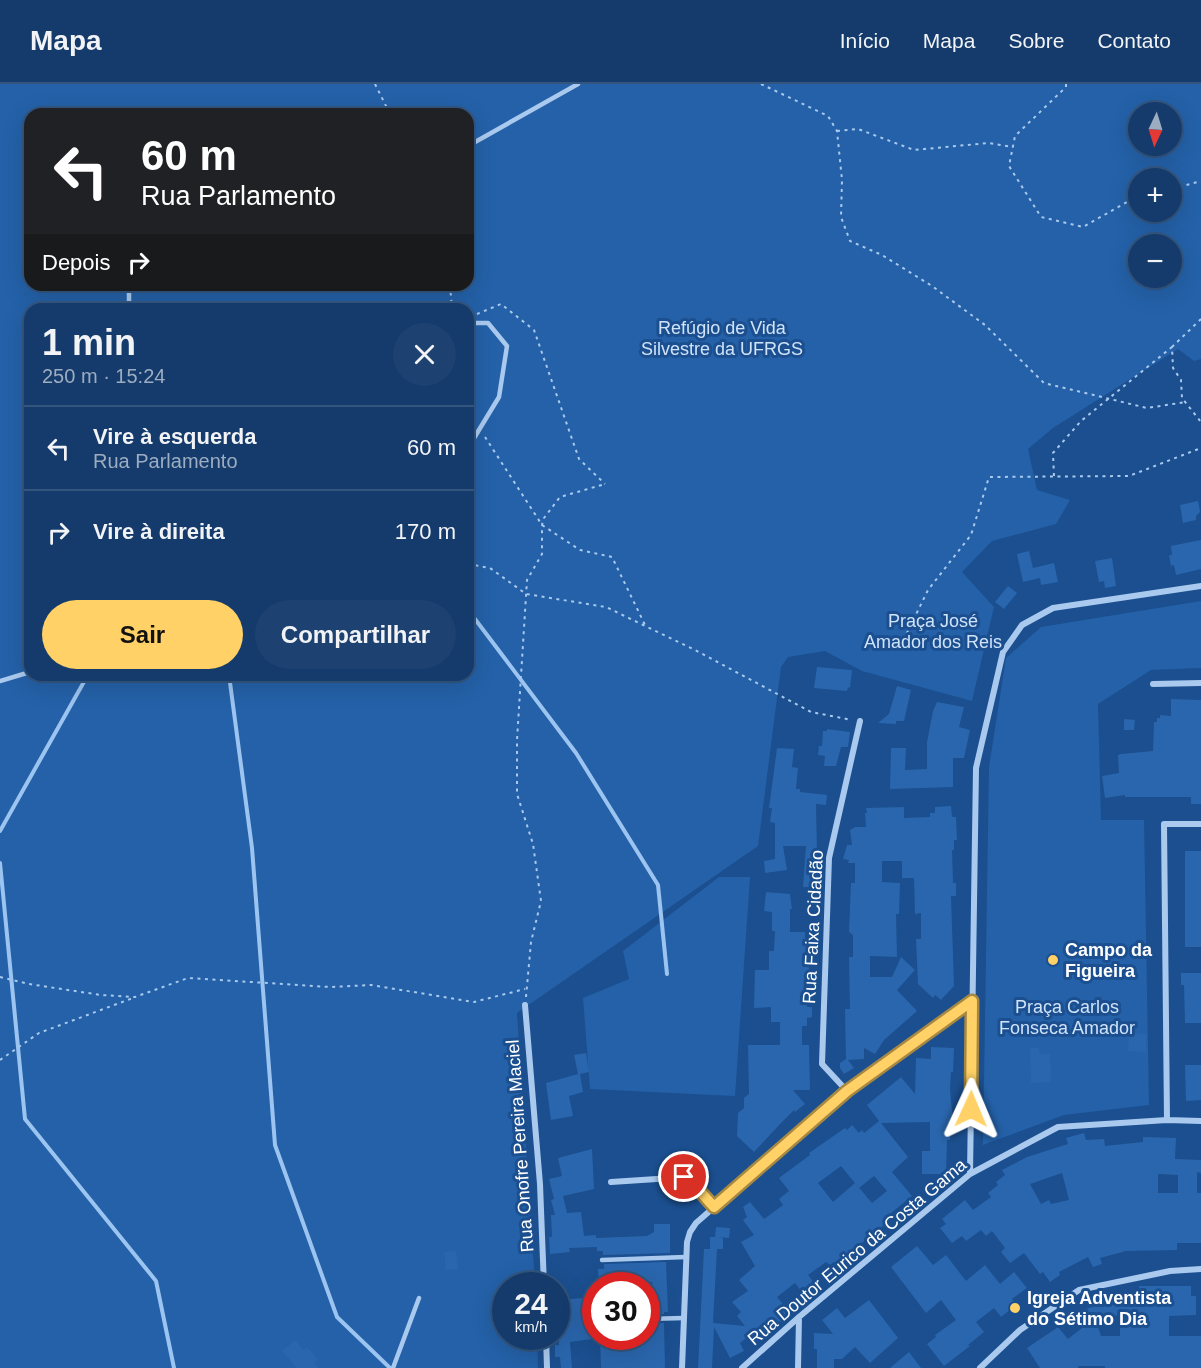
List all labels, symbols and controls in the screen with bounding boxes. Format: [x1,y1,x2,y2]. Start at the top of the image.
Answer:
text: Mapa [30,25,102,56]
text: Início [840,29,890,52]
text: Mapa [923,29,975,52]
text: Sobre [1008,29,1064,52]
text: Contato [1097,29,1171,52]
north arrow [1128,102,1182,156]
map controls [1128,102,1182,288]
icon: left [42,132,120,210]
text: 60 m [141,132,237,179]
button: + [1128,168,1182,222]
text: Rua Parlamento [141,181,336,211]
button: − [1128,234,1182,288]
icon: right [122,246,155,279]
text: Depois [42,250,110,275]
park label: Refúgio de Vida Silvestre da UFRGS [641,318,803,359]
text: 1 min [42,322,136,363]
button: close [393,323,456,386]
text: 250 m · 15:24 [42,365,165,387]
text: Vire à esquerda [93,424,256,449]
icon: left [42,432,75,465]
text: 60 m [407,435,456,460]
text: Rua Parlamento [93,450,238,472]
icon: right [42,516,75,549]
text: Vire à direita [93,519,225,544]
text: 170 m [395,519,456,544]
button: Sair [42,600,243,669]
button: Compartilhar [255,600,456,669]
park label: Praça José Amador dos Reis [864,611,1002,652]
street label: Rua Faixa Cidadão [799,850,827,1004]
place label: Campo da Figueira [1065,940,1153,981]
marker: Campo da Figueira [1046,953,1060,967]
park label: Praça Carlos Fonseca Amador [999,997,1135,1038]
street label: Rua Onofre Pereira Maciel [503,1039,537,1253]
position arrow [939,1077,1003,1141]
pin [658,1151,709,1202]
street label: Rua Doutor Eurico da Costa Gama [744,1154,971,1349]
icon: arrive [667,1160,700,1193]
speed limit sign: 30 [582,1272,660,1350]
text: 24 [514,1287,548,1320]
place label: Igreja Adventista do Sétimo Dia [1027,1288,1172,1329]
marker: Igreja Adventista do Sétimo Dia [1008,1301,1022,1315]
text: km/h [515,1318,547,1335]

